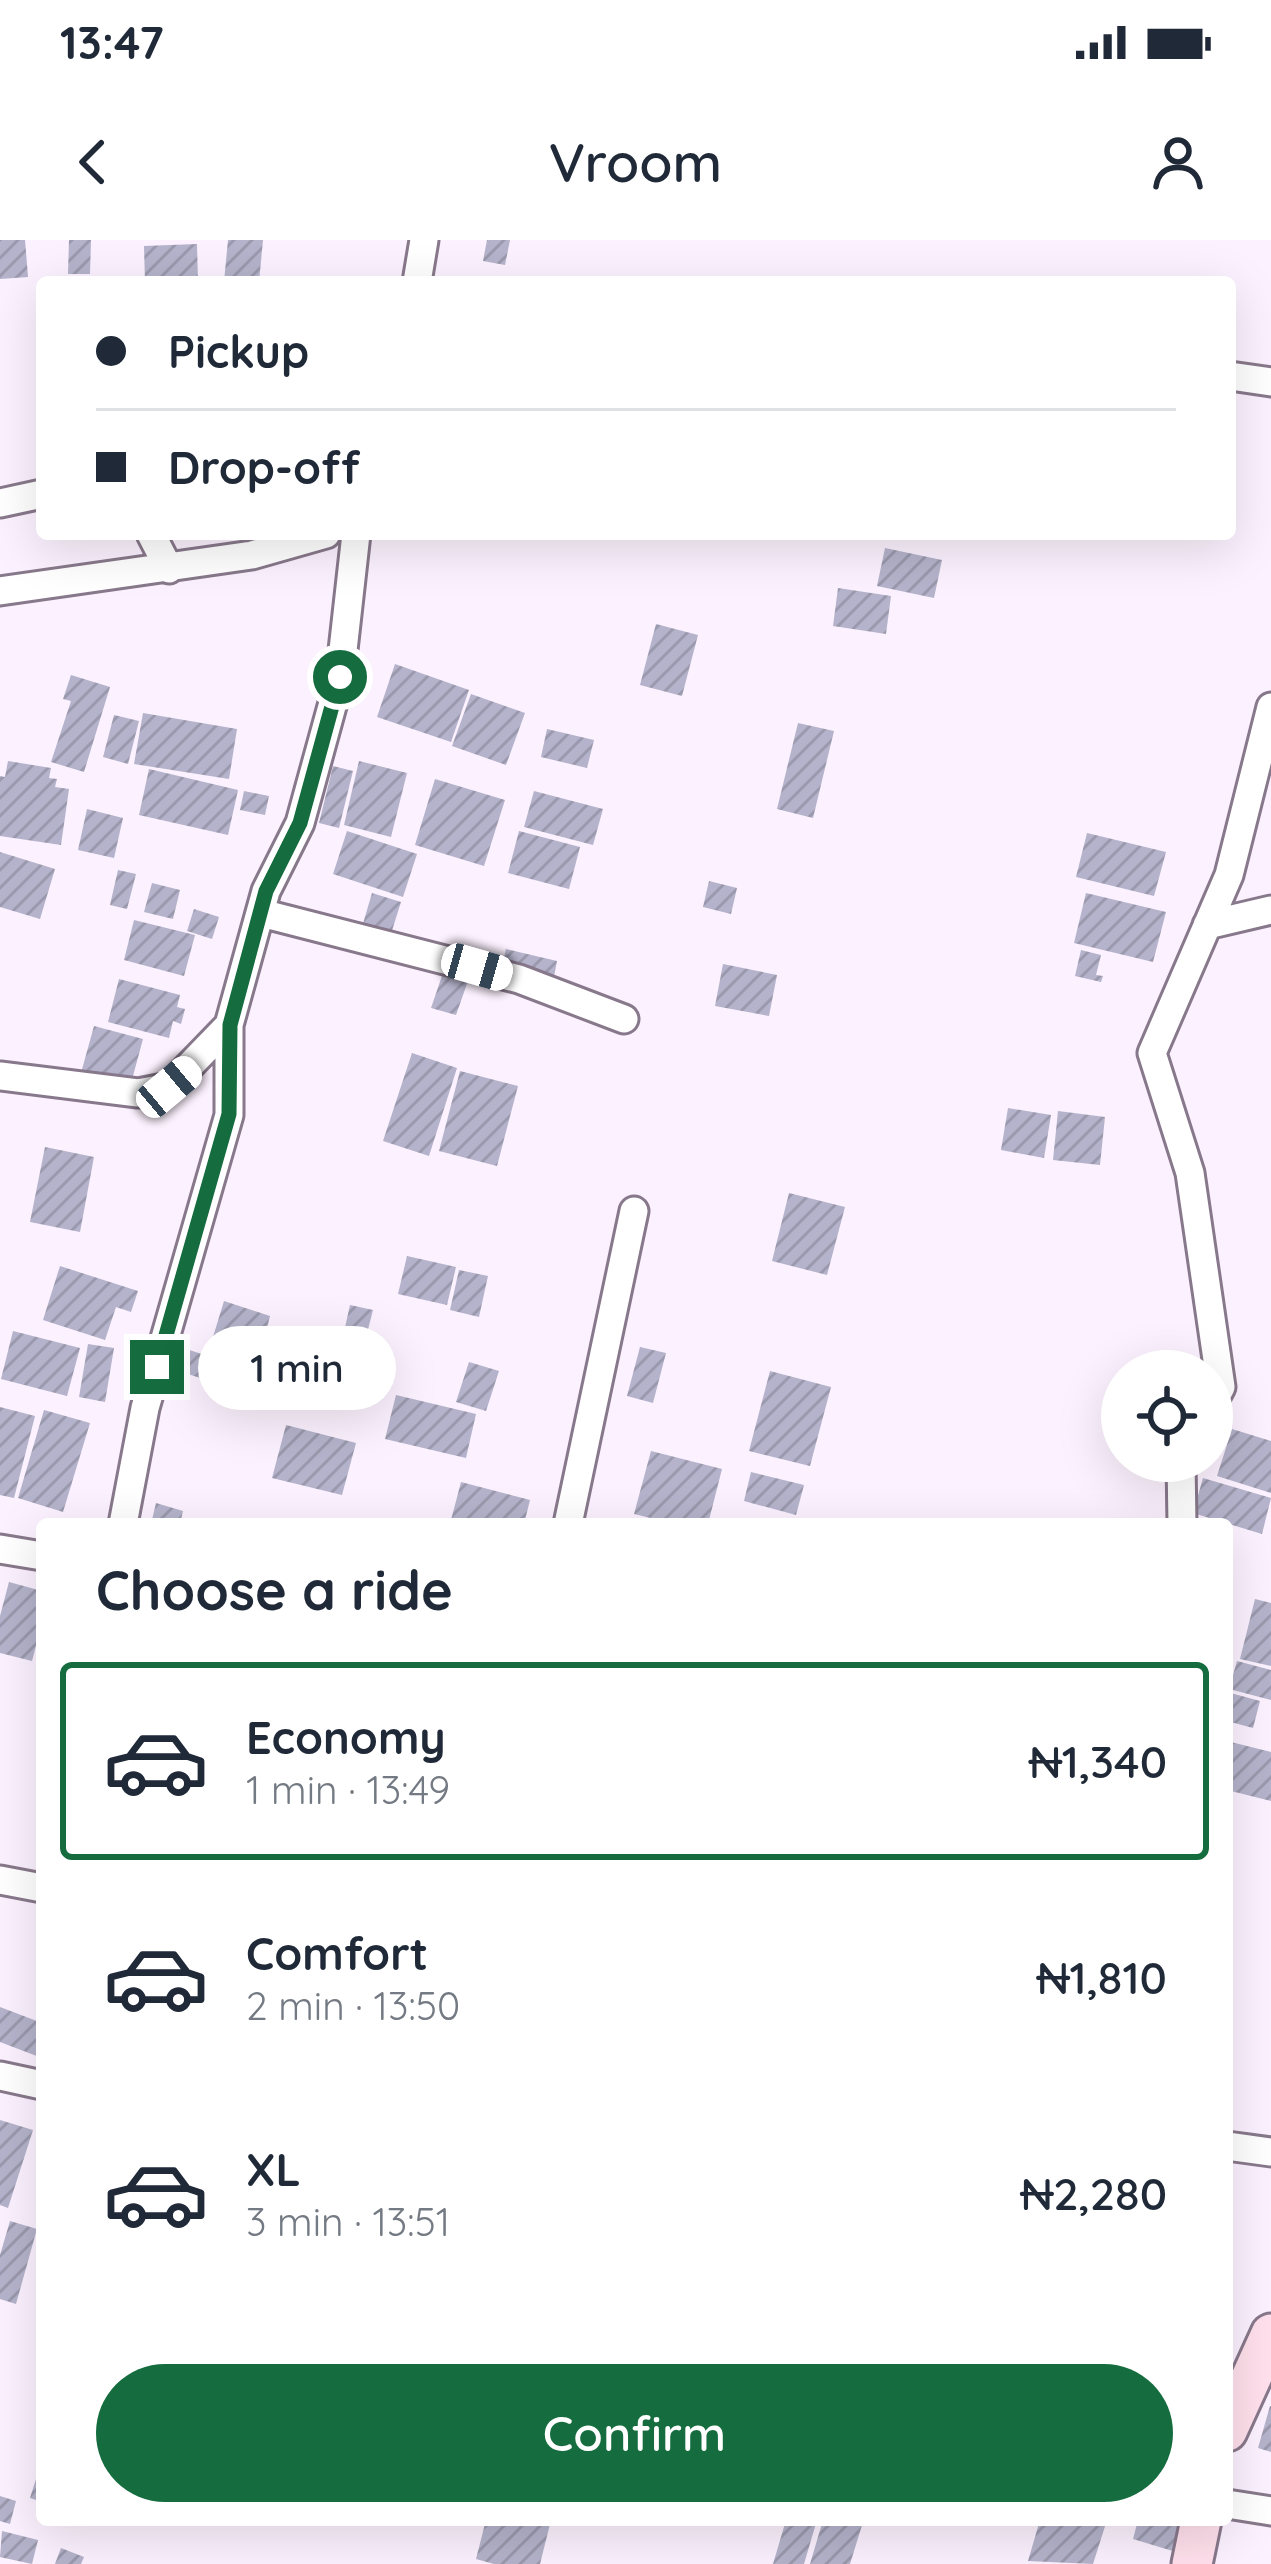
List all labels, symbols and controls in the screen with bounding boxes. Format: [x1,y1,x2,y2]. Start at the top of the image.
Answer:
text: 13:47 [60,14,164,70]
text: Vroom [549,128,722,196]
icon: back [60,129,126,195]
icon: person [1145,129,1211,195]
text: Pickup [168,323,309,379]
text: Drop-off [168,439,360,495]
route start [313,650,367,704]
car [437,940,517,994]
car [130,1050,208,1124]
callout: 1 min [199,1325,397,1409]
route end [130,1340,184,1394]
text: 1 min [250,1343,344,1392]
map controls [1101,1350,1233,1482]
button: locate [1101,1350,1233,1482]
text: Choose a ride [96,1556,453,1624]
icon: car [102,1707,210,1815]
text: Economy [246,1709,446,1765]
text: ₦1,340 [1029,1733,1167,1789]
text: 1 min · 13:49 [246,1765,450,1814]
icon: car [102,1923,210,2031]
text: Comfort [246,1925,428,1981]
text: ₦1,810 [1036,1949,1167,2005]
text: 2 min · 13:50 [246,1981,460,2030]
icon: car [102,2139,210,2247]
text: XL [246,2141,301,2197]
text: ₦2,280 [1020,2165,1167,2221]
text: 3 min · 13:51 [246,2197,450,2246]
button: Confirm [96,2364,1173,2502]

